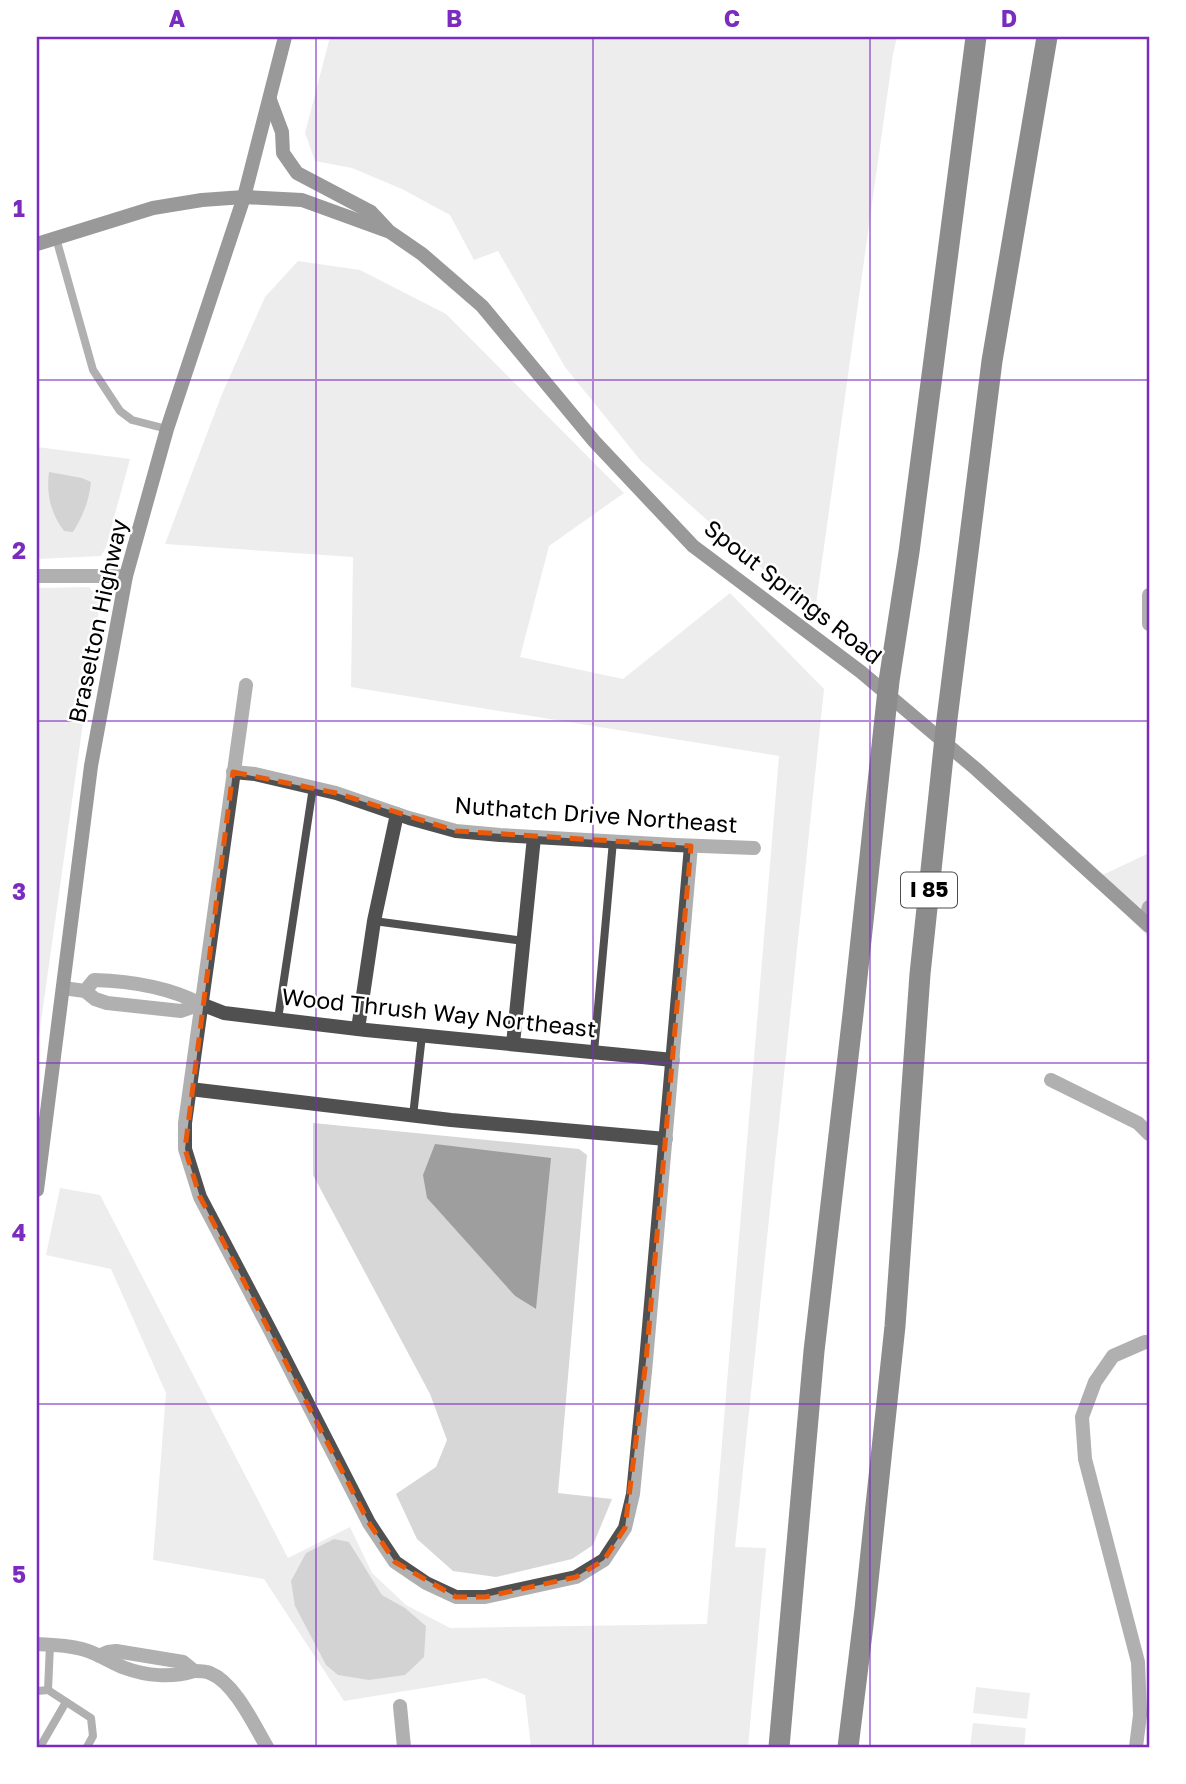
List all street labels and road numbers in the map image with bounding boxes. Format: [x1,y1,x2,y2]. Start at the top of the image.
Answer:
street label: Spout Springs Road [699,513,888,669]
street label: Braselton Highway [62,516,132,725]
street label: Nuthatch Drive Northeast [454,790,739,838]
road number: I 85 [901,872,957,908]
street label: Wood Thrush Way Northeast [280,982,598,1042]

